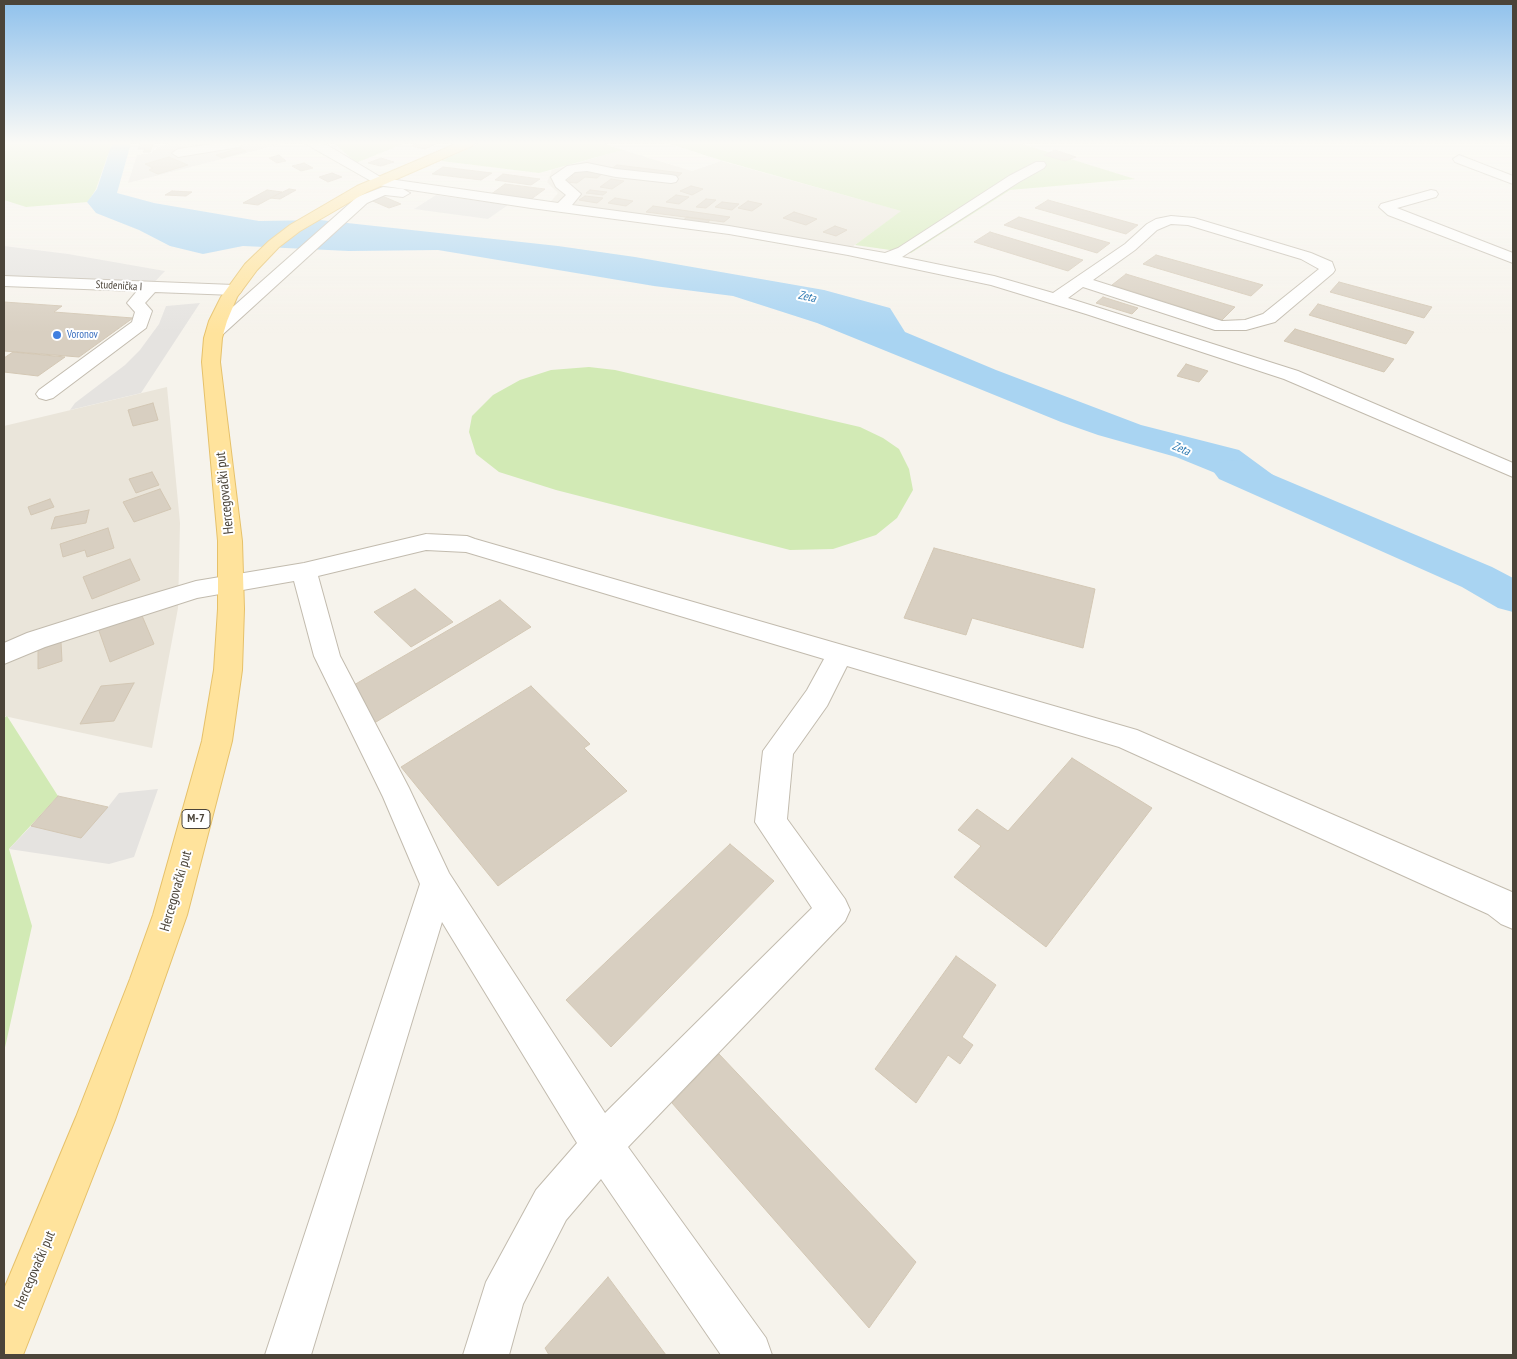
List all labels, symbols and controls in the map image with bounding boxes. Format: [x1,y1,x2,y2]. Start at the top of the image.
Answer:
street label: Studenička I [95,278,143,294]
water label: Zeta [797,288,817,306]
place label: Voronov [67,328,98,342]
marker: Voronov [51,329,63,341]
water label: Zeta [1170,439,1192,459]
street label: Hercegovački put [212,451,238,535]
road number: M-7 [182,810,210,829]
street label: Hercegovački put [156,849,196,933]
street label: Hercegovački put [11,1229,59,1311]

